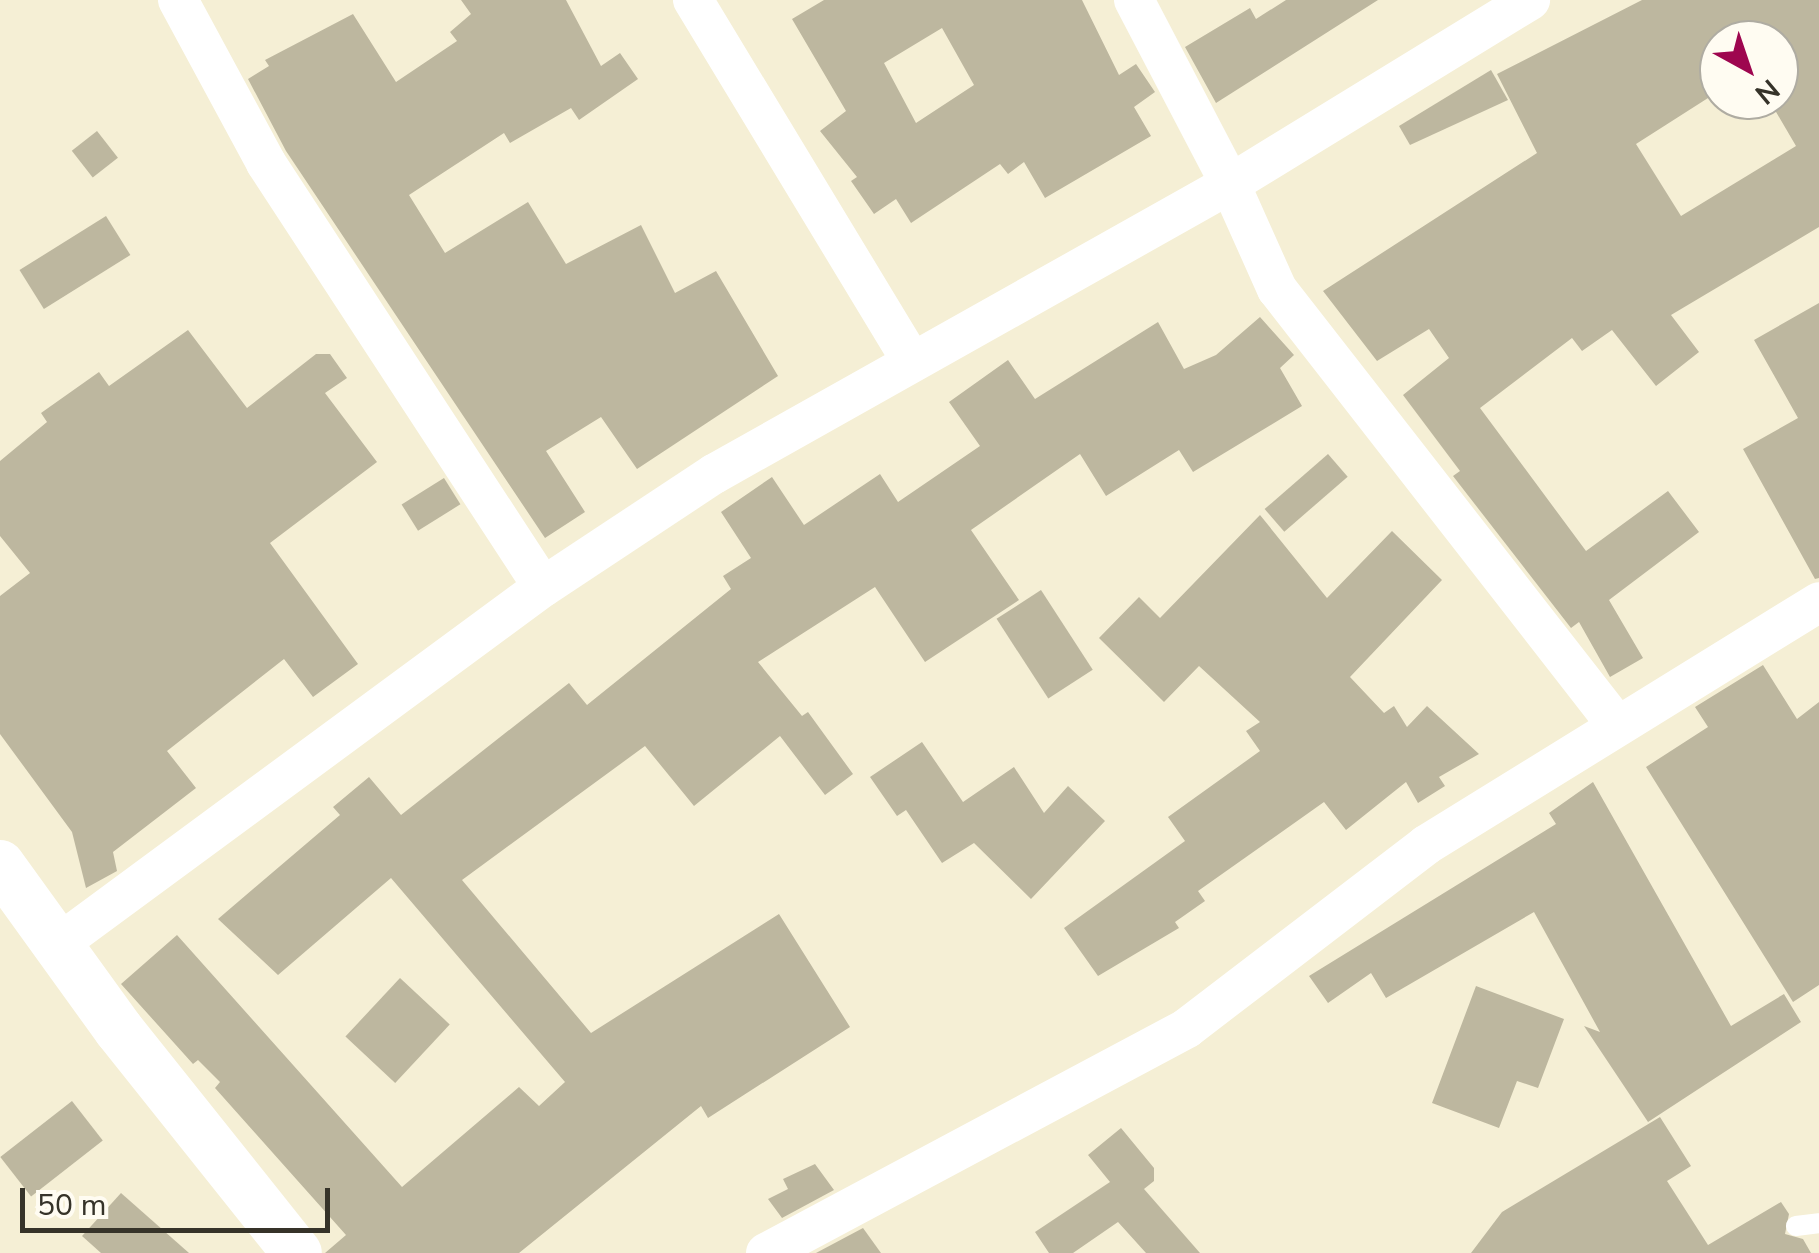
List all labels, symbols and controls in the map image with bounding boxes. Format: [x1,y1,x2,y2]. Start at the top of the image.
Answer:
north arrow [1699,20,1799,120]
text: N [1747,70,1787,113]
scale bar [25,1168,335,1230]
text: 50 m [37,1185,106,1226]

